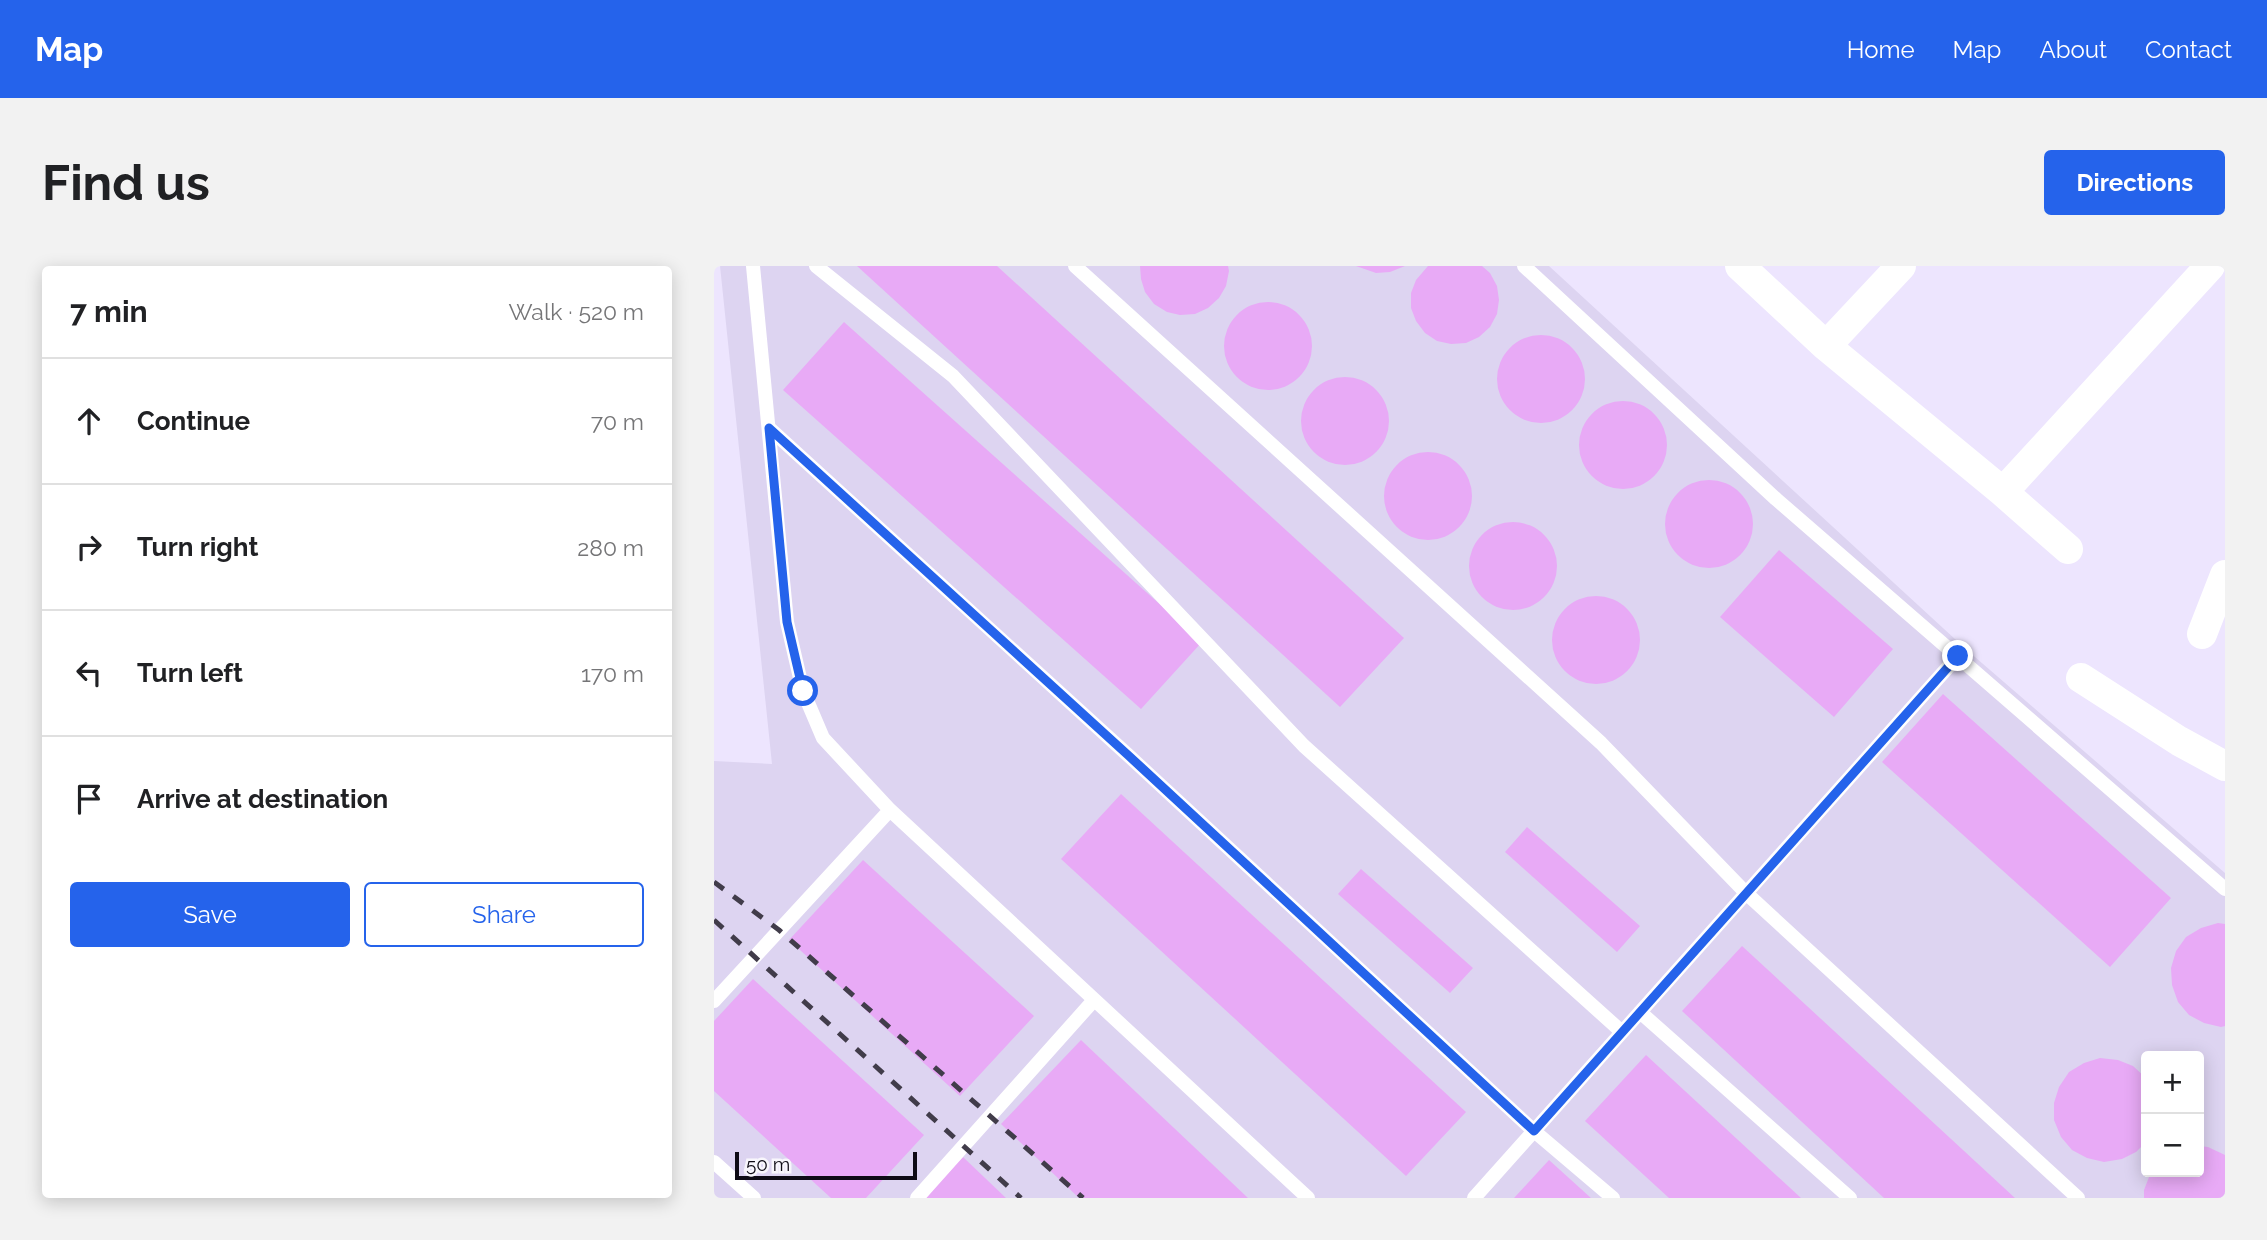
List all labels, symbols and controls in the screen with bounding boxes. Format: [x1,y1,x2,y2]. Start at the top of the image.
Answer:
text: Map [35,30,103,69]
text: Home [1847,35,1915,64]
text: Map [1953,35,2001,64]
text: About [2039,35,2107,64]
text: Contact [2145,35,2232,64]
button: Directions [2044,150,2225,215]
text: Find us [42,154,210,211]
text: 7 min [70,294,148,329]
text: Walk · 520 m [509,298,644,325]
icon: ahead [70,402,108,440]
text: Continue [137,406,250,436]
text: 70 m [591,408,644,435]
icon: right [70,528,108,566]
text: Turn right [137,532,258,562]
text: 280 m [577,534,644,561]
route end [1942,640,1973,671]
icon: left [70,654,108,692]
text: Turn left [137,658,243,688]
text: 170 m [581,660,644,687]
route start [787,675,818,706]
icon: arrive [70,780,108,818]
text: Arrive at destination [137,784,388,814]
button: Save [70,882,350,947]
button: Share [364,882,644,947]
map controls [2141,1051,2204,1177]
button: + [2141,1051,2204,1114]
button: − [2141,1114,2204,1177]
scale bar [735,1149,917,1181]
text: 50 m [746,1153,790,1175]

